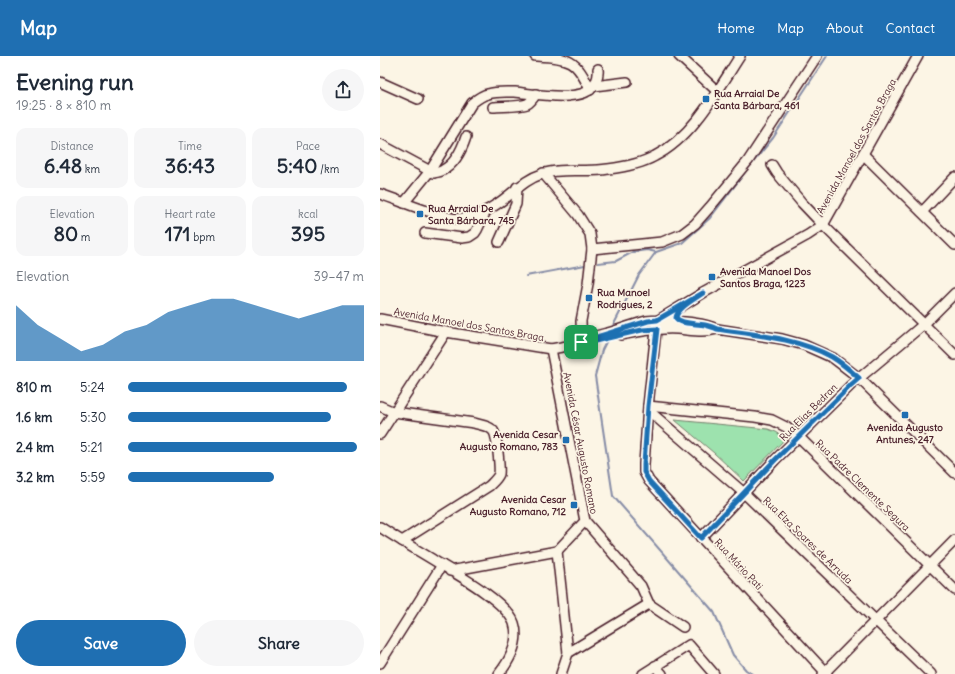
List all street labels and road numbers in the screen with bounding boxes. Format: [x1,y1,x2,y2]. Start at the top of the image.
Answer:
street label: Avenida Manoel dos Santos Braga [814,76,899,216]
street label: Avenida Manoel dos Santos Braga [393,305,545,344]
street label: Avenida César Augusto Romano [560,371,601,516]
street label: Rua Elias Bedran [777,381,840,444]
street label: Rua Padre Clemente Segura [813,437,913,534]
street label: Rua Elza Soares de Arruda [760,494,855,587]
street label: Rua Mário Pati [712,536,766,593]

